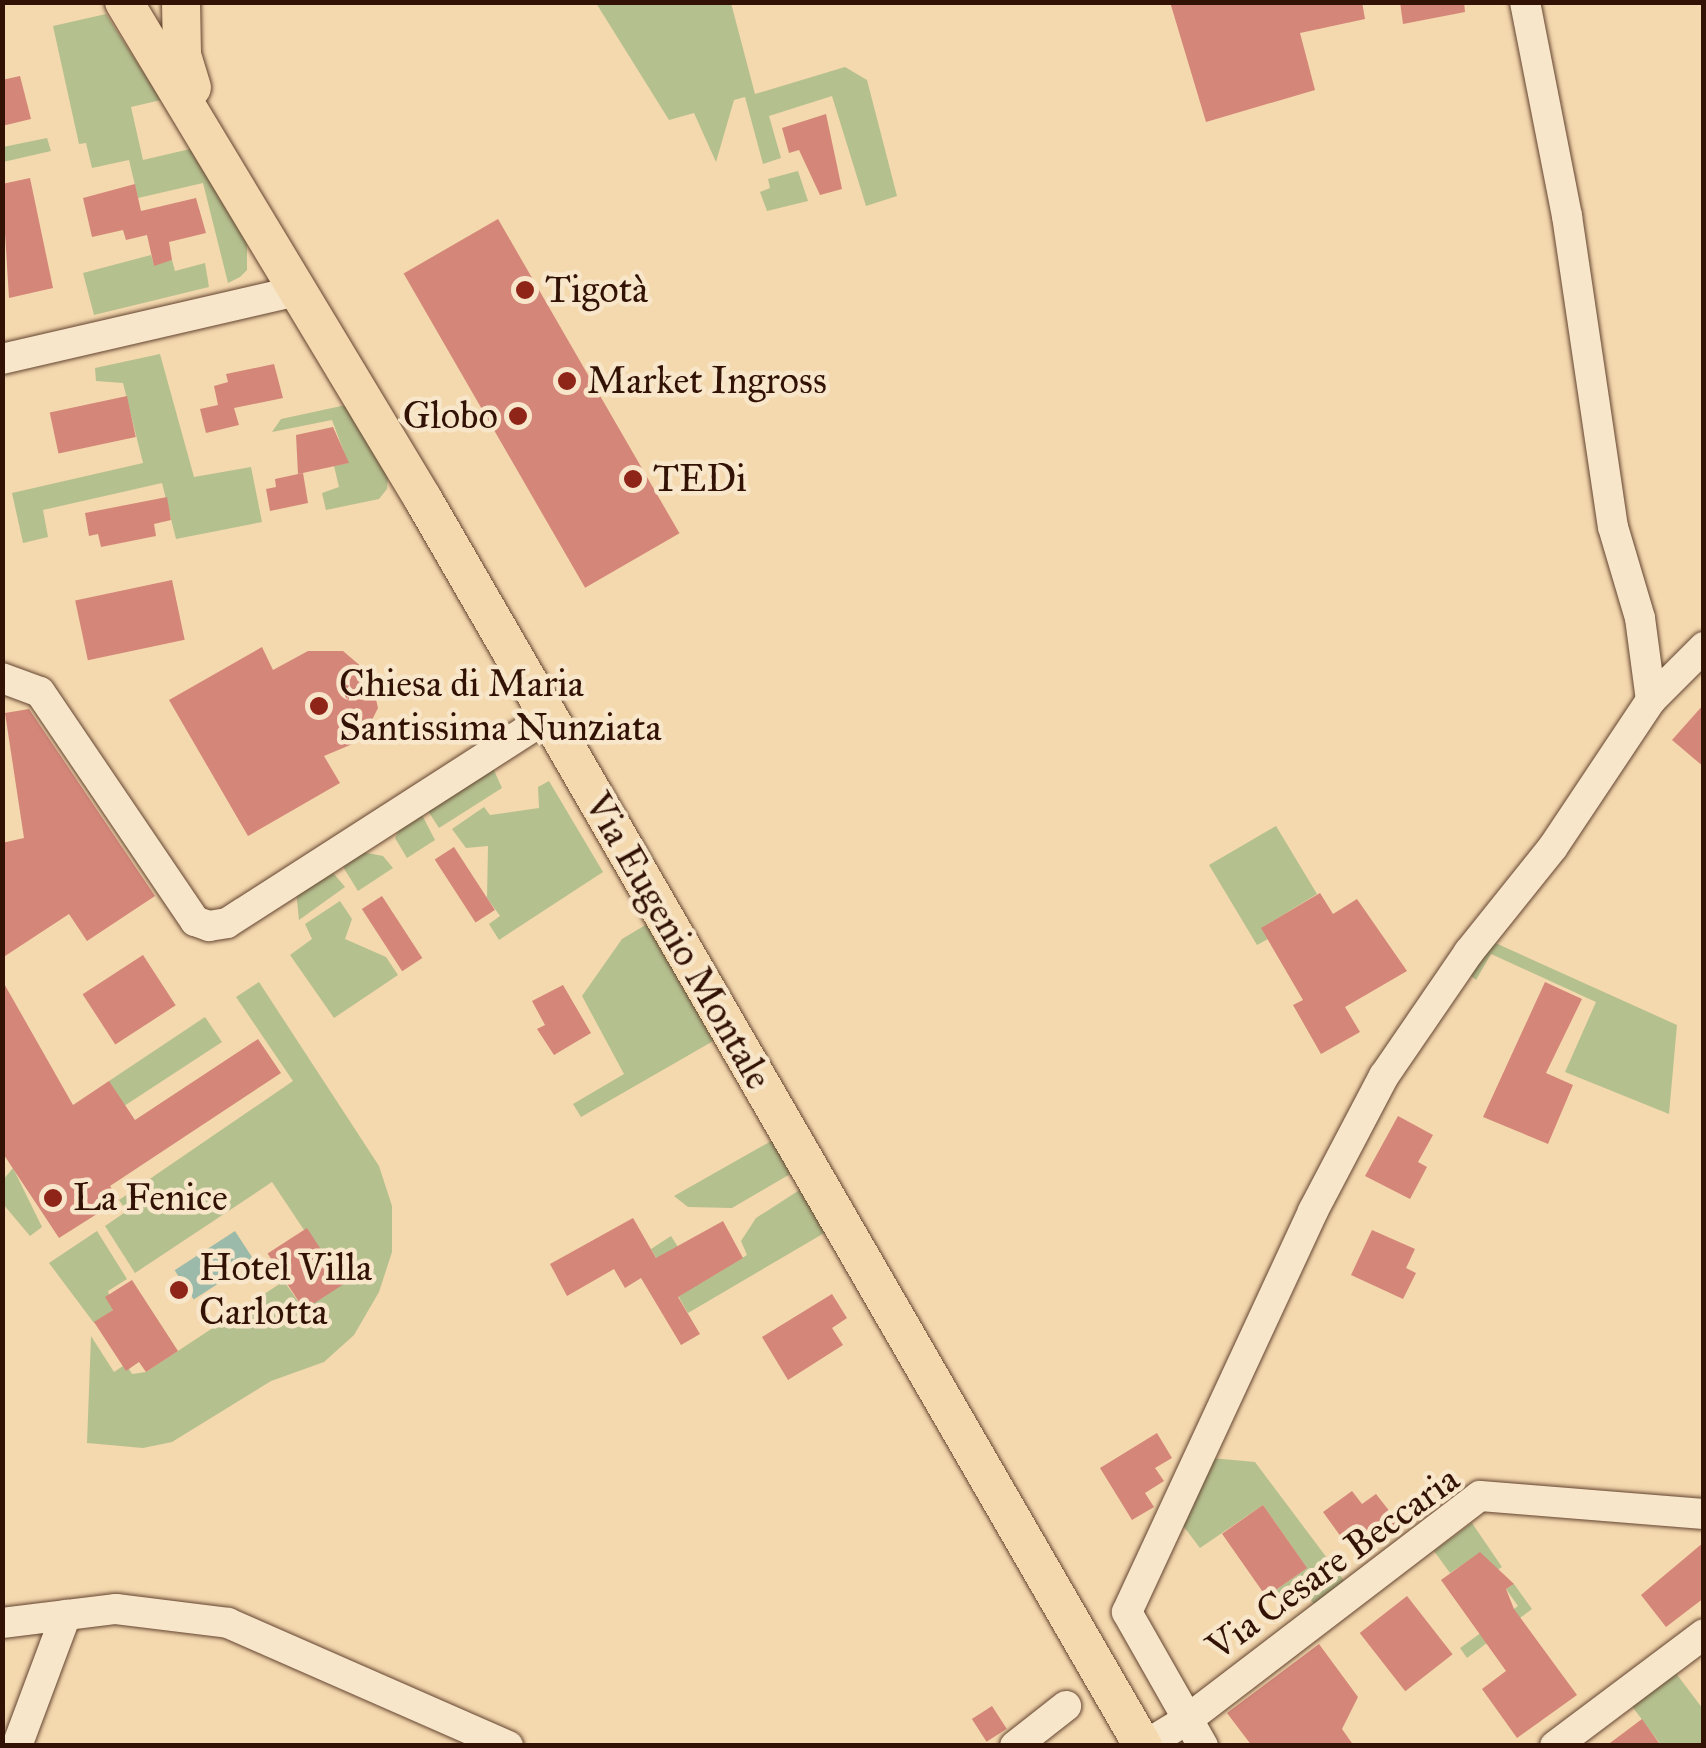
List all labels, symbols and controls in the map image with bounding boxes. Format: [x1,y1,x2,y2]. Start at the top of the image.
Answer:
place label: Tigotà [545,267,648,313]
marker: Tigotà [514,279,536,301]
place label: Market Ingross [587,358,827,404]
marker: Market Ingross [556,370,578,392]
place label: Globo [403,393,498,439]
marker: Globo [507,405,529,427]
place label: TEDi [653,456,747,502]
marker: TEDi [622,468,644,490]
place label: Chiesa di Maria Santissima Nunziata [339,661,662,751]
marker: Chiesa di Maria Santissima Nunziata [308,695,330,717]
street label: Via Eugenio Montale [575,785,781,1097]
place label: La Fenice [73,1175,228,1221]
marker: La Fenice [42,1187,64,1209]
place label: Hotel Villa Carlotta [199,1245,372,1334]
marker: Hotel Villa Carlotta [168,1279,190,1301]
street label: Via Cesare Beccaria [1198,1456,1468,1670]

